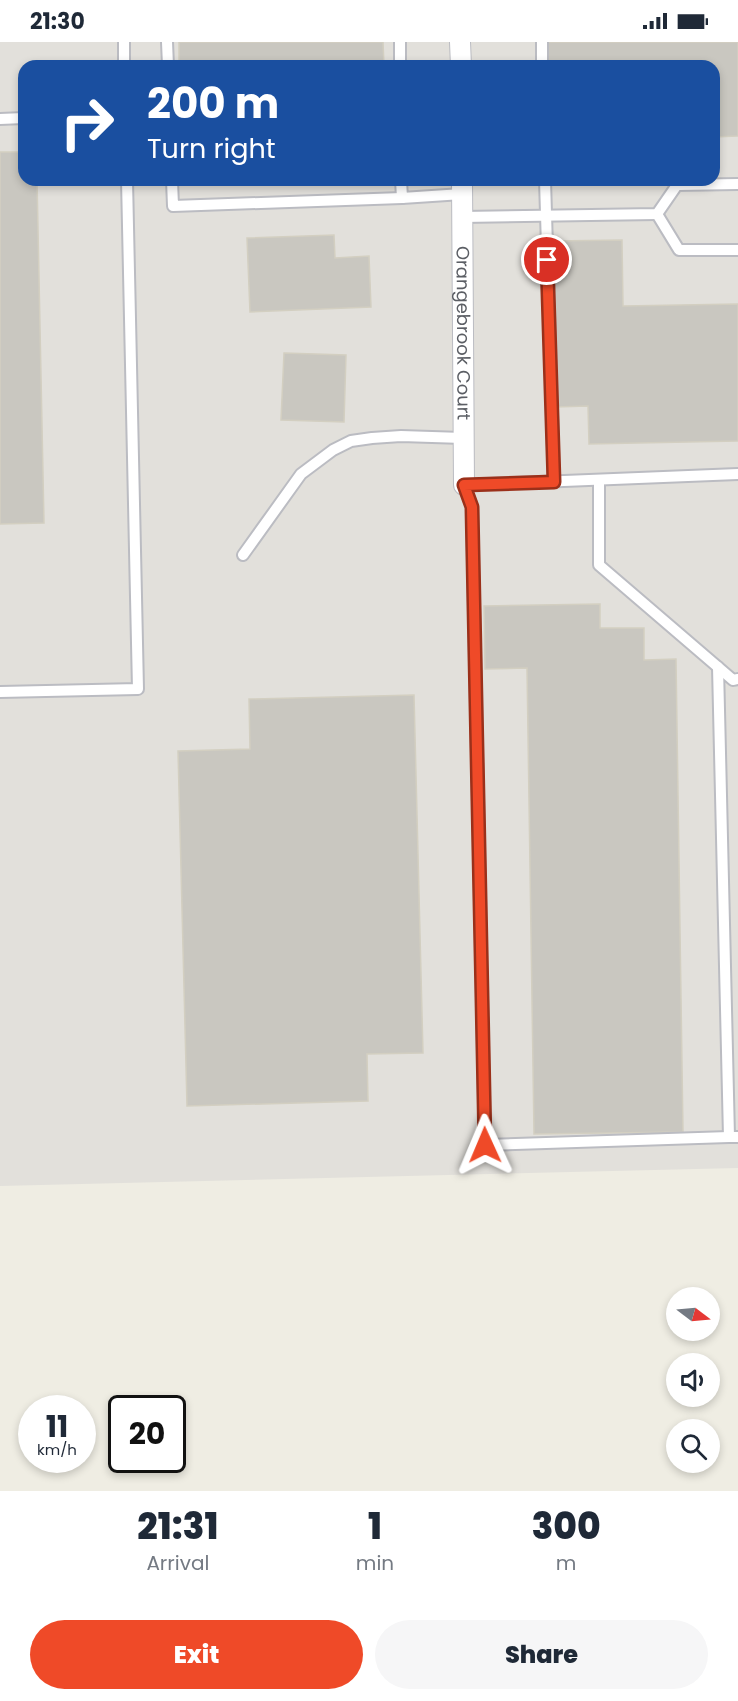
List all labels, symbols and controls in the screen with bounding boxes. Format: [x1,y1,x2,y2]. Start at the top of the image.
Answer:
text: 21:30 [30,6,85,37]
text: 200 m [147,74,279,133]
icon: right [48,84,126,162]
text: Turn right [147,130,276,167]
pin [521,234,572,285]
icon: arrive [530,243,563,276]
street label: Orangebrook Court [450,246,477,420]
position arrow [453,1113,517,1177]
north arrow [666,1287,720,1341]
map controls [666,1287,720,1473]
button: sound [666,1353,720,1407]
speed limit sign: 20 [108,1395,186,1473]
text: 11 [46,1405,68,1448]
button: search [666,1419,720,1473]
text: km/h [37,1439,77,1460]
text: 21:31 [137,1501,218,1552]
text: 1 [368,1501,382,1552]
text: 300 [531,1501,601,1552]
text: Arrival [146,1549,209,1577]
text: min [356,1549,394,1577]
text: m [556,1549,576,1577]
button: Exit [30,1620,363,1689]
button: Share [375,1620,708,1689]

